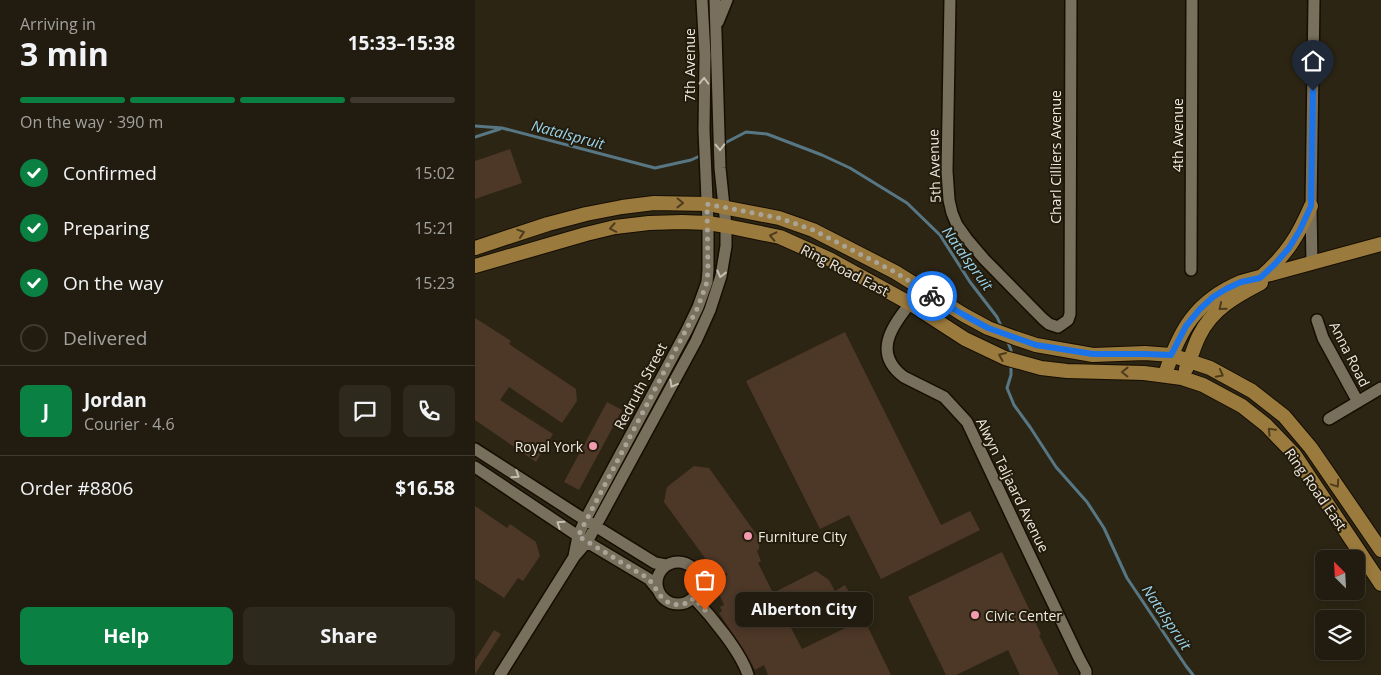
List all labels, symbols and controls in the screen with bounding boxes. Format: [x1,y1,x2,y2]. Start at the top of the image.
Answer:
text: Arriving in [20,13,96,35]
street label: 7th Avenue [680,28,699,102]
text: 15:33–15:38 [348,30,455,56]
text: 3 min [20,32,109,75]
pin [1292,40,1334,91]
icon: home [1299,47,1327,75]
one-way arrow [699,77,709,84]
street label: Charl Cilliers Avenue [1046,90,1065,224]
street label: 4th Avenue [1168,98,1187,172]
text: On the way · 390 m [20,111,163,133]
water label: Natalspruit [529,115,608,154]
street label: 5th Avenue [923,129,945,203]
one-way arrow [715,144,725,151]
icon: check [20,159,48,187]
text: Confirmed [63,160,157,186]
text: 15:02 [414,162,455,184]
one-way arrow [676,198,684,208]
icon: check [20,214,48,242]
text: Preparing [63,215,150,241]
text: 15:21 [414,217,455,239]
one-way arrow [608,222,617,232]
water label: Natalspruit [938,222,999,295]
one-way arrow [517,228,525,238]
one-way arrow [769,231,778,242]
street label: Ring Road East [798,240,892,300]
icon: check [20,269,48,297]
text: On the way [63,270,163,296]
one-way arrow [717,270,727,278]
courier [907,271,957,321]
text: 15:23 [414,272,455,294]
icon: bike [918,282,946,310]
one-way arrow [1219,302,1228,311]
street label: Anna Road [1325,318,1375,390]
text: Delivered [63,325,147,351]
street label: Redruth Street [609,339,671,433]
one-way arrow [998,351,1007,362]
one-way arrow [1121,367,1128,377]
one-way arrow [1215,368,1224,378]
one-way arrow [669,378,679,387]
button: chat [339,385,391,437]
button: phone [403,385,455,437]
text: Jordan [84,387,147,413]
text: J [43,398,49,424]
text: Courier · 4.6 [84,413,175,435]
street label: Alwyn Taljaard Avenue [972,415,1054,555]
one-way arrow [1268,427,1277,436]
place label: Royal York [515,437,584,456]
marker: Royal York [587,440,599,452]
street label: Ring Road East [1281,444,1351,534]
one-way arrow [511,469,520,479]
text: Order #8806 [20,475,133,501]
text: $16.58 [395,475,455,501]
one-way arrow [1330,478,1339,488]
one-way arrow [557,521,566,530]
place label: Furniture City [758,527,848,546]
marker: Furniture City [742,530,754,542]
north arrow [1315,550,1365,600]
map controls [1315,550,1365,660]
pin [684,559,726,610]
icon: bag [691,566,719,594]
water label: Natalspruit [1138,580,1197,654]
callout: Alberton City [735,592,873,628]
text: Alberton City [751,598,857,620]
place label: Civic Center [985,606,1062,625]
button: Help [20,607,233,665]
button: Share [243,607,455,665]
marker: Civic Center [969,609,981,621]
button: layers [1315,610,1365,660]

